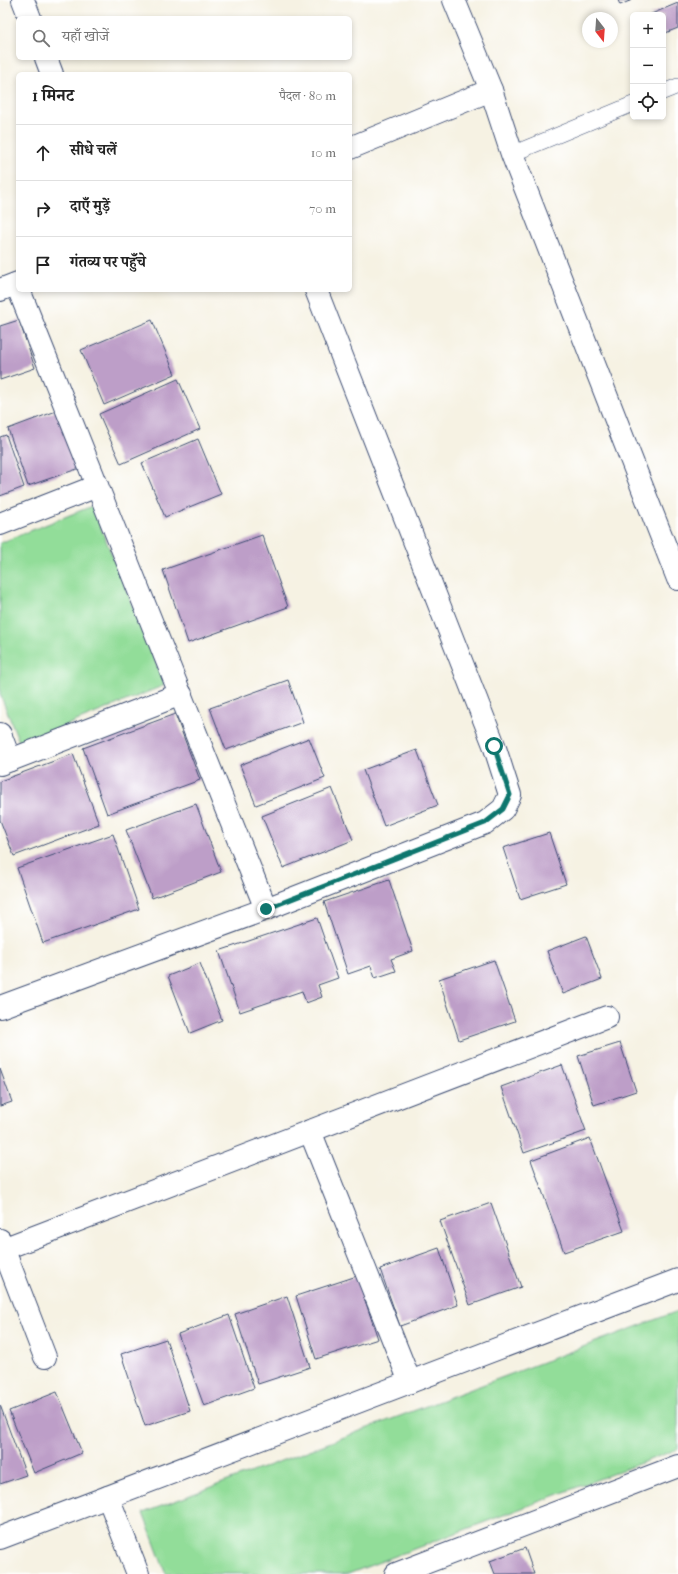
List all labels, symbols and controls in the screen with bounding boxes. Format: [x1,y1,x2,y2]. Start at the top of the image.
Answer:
north arrow [582,12,618,48]
map controls [630,12,666,120]
button: + [630,12,666,48]
search box [16,16,352,60]
icon: search [30,27,52,49]
text: यहाँ खोजें [62,27,109,45]
button: − [630,48,666,84]
button: locate [630,84,666,120]
text: 1 मिनट [32,85,74,105]
text: पैदल · 80 m [279,88,336,103]
text: सीधे चलें [70,141,117,159]
icon: ahead [32,142,54,164]
text: 10 m [311,145,336,160]
text: दाएँ मुड़ें [70,197,110,215]
icon: right [32,198,54,220]
text: 70 m [309,201,336,216]
text: गंतव्य पर पहुँचे [70,253,146,271]
icon: arrive [32,254,54,276]
route start [485,737,503,755]
route end [257,900,275,918]

